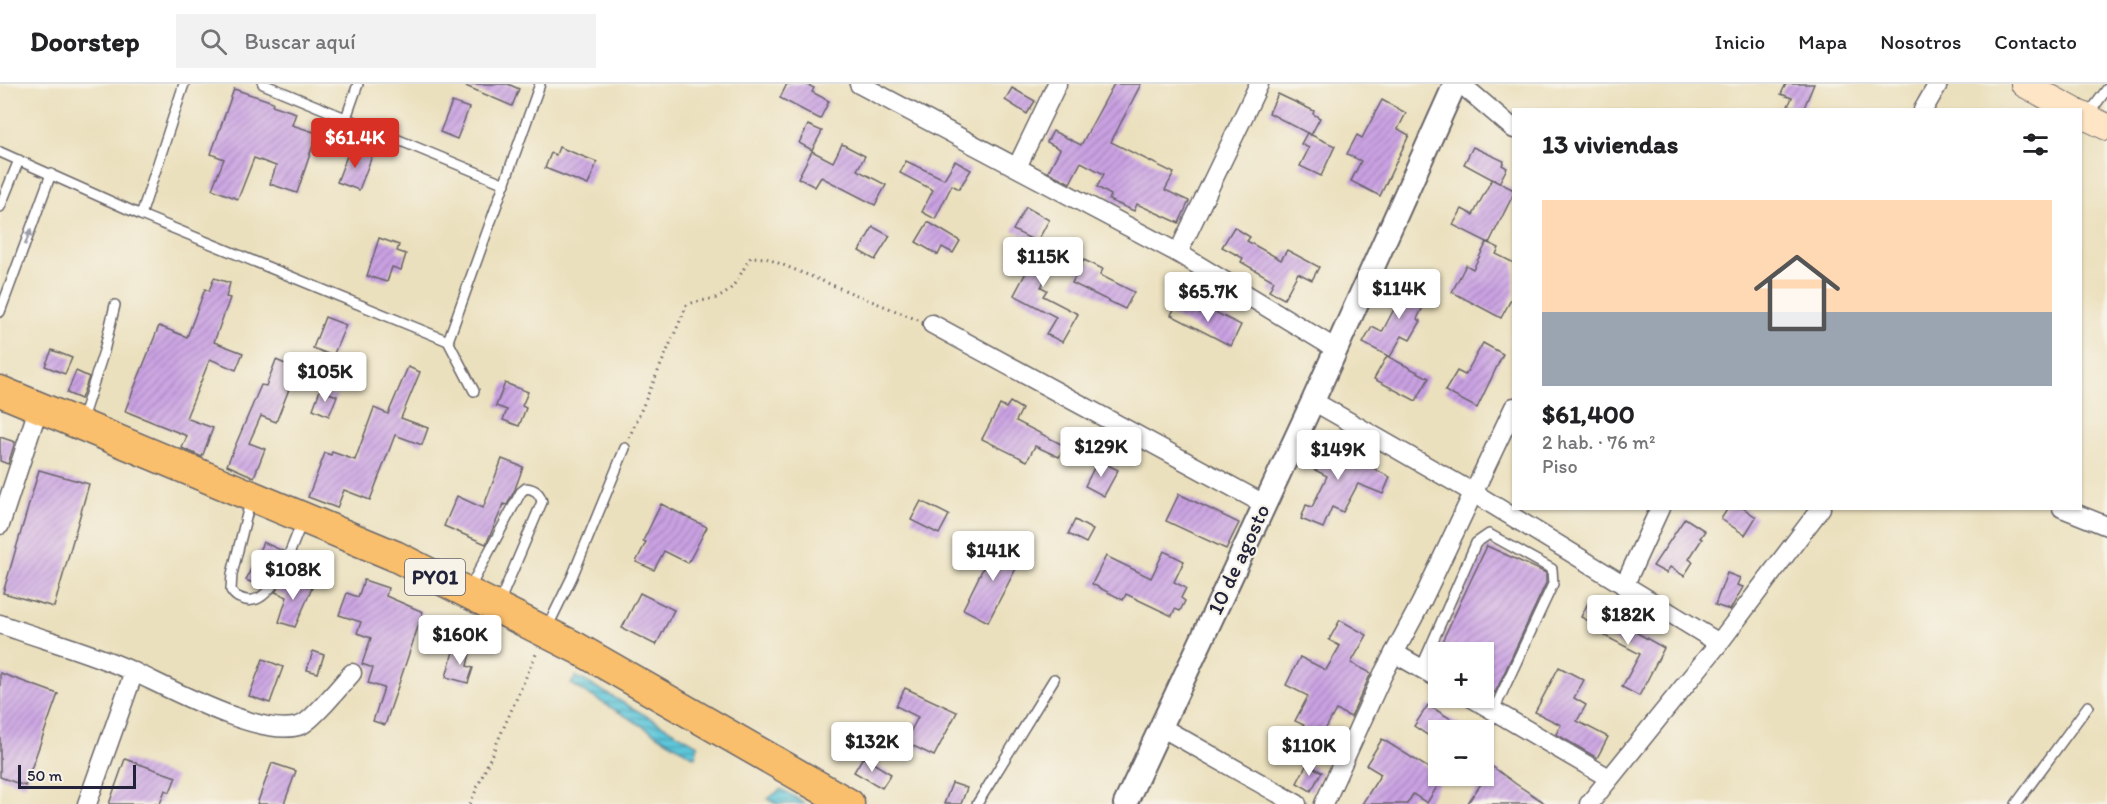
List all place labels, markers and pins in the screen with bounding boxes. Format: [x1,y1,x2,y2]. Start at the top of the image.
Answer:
pin: $61.4K [306,118,404,169]
pin: $115K [1001,237,1085,288]
pin: $114K [1357,269,1441,320]
pin: $65.7K [1159,272,1257,323]
pin: $105K [283,352,367,403]
pin: $129K [1059,427,1143,478]
pin: $149K [1296,430,1380,481]
pin: $141K [951,531,1035,582]
pin: $108K [251,550,335,601]
pin: $182K [1586,595,1670,646]
pin: $160K [418,615,502,666]
pin: $132K [830,722,914,773]
pin: $110K [1267,726,1351,777]

